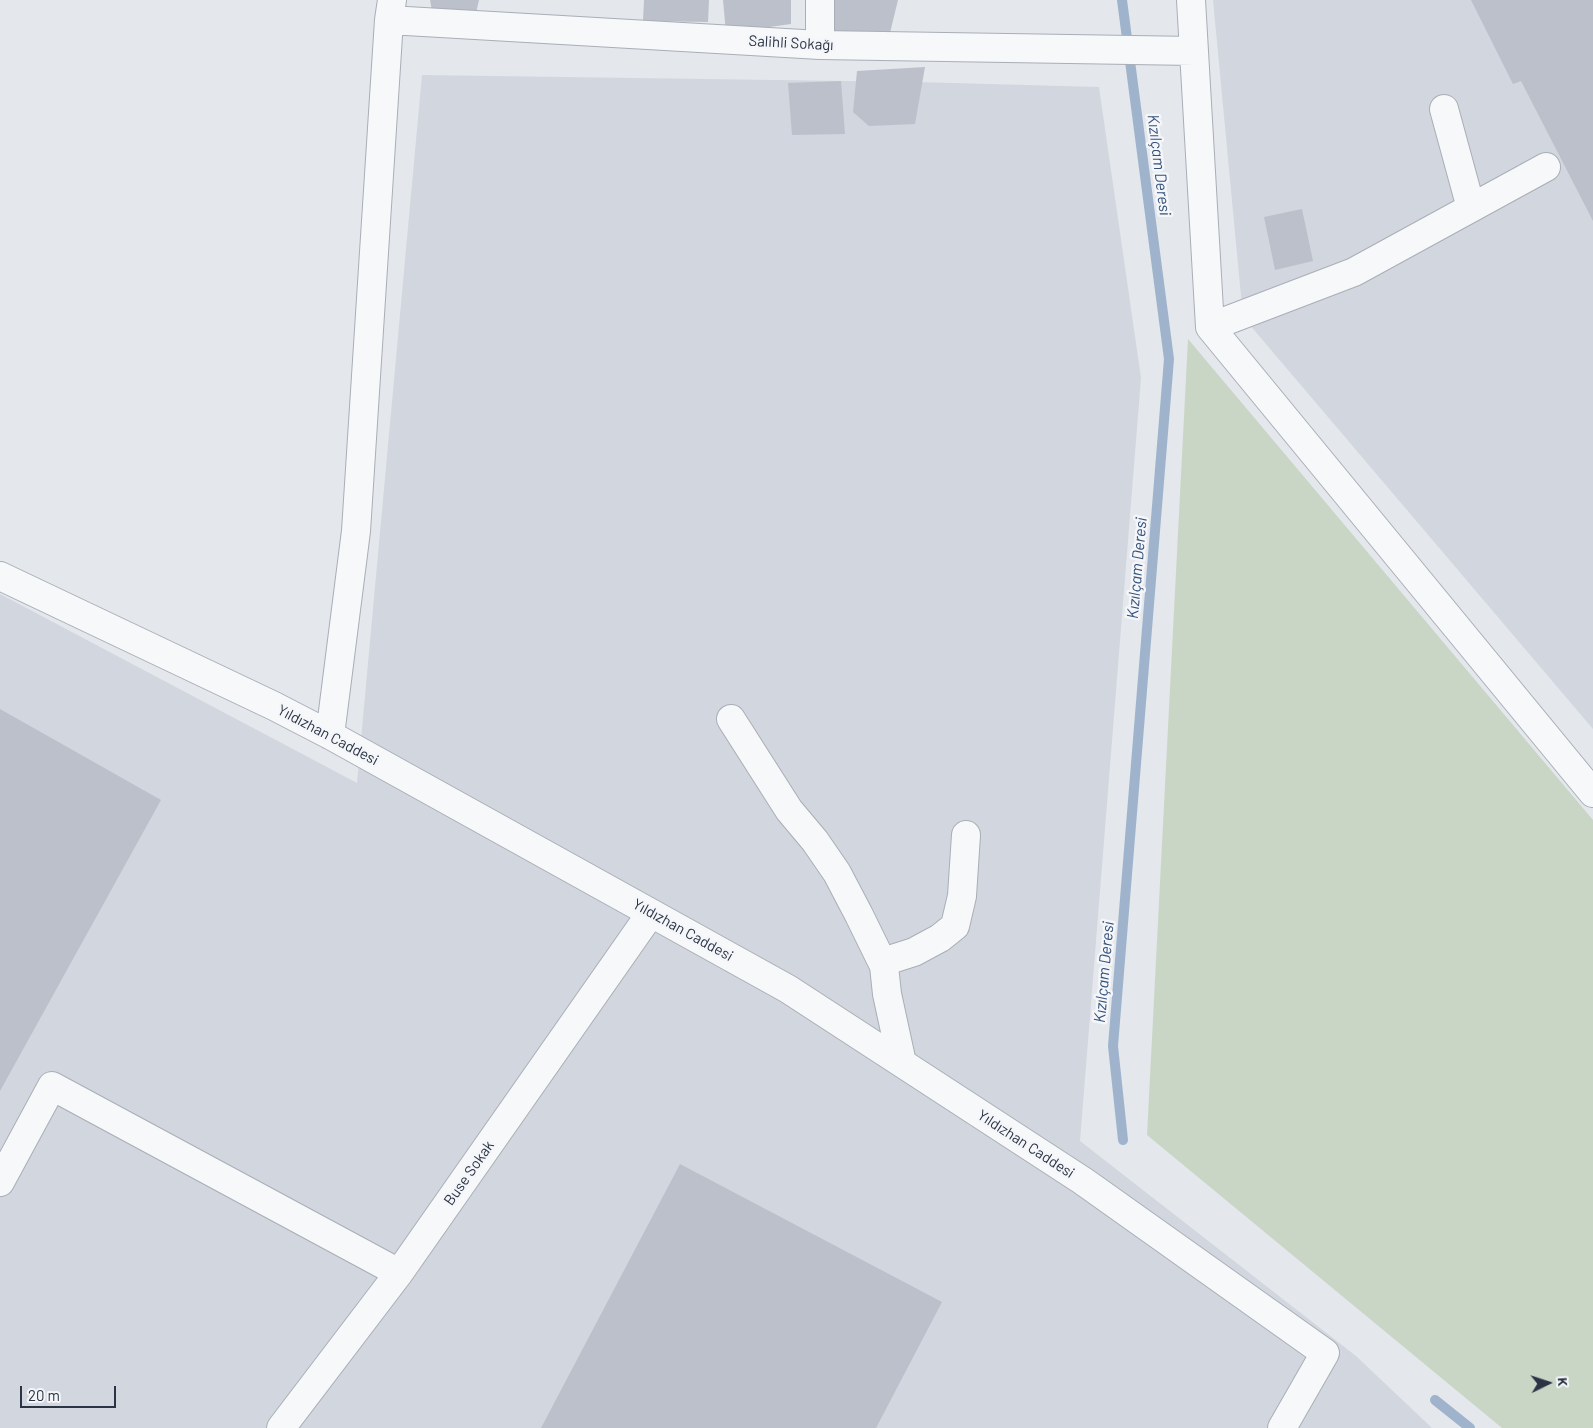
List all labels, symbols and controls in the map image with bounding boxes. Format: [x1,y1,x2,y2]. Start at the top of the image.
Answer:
street label: Salihli Sokağı [748,32,834,54]
water label: Kızılçam Deresi [1143,113,1175,217]
water label: Kızılçam Deresi [1123,516,1151,620]
street label: Yıldızhan Caddesi [274,701,382,769]
street label: Yıldızhan Caddesi [630,895,736,965]
water label: Kızılçam Deresi [1090,920,1118,1024]
street label: Yıldızhan Caddesi [974,1106,1078,1182]
street label: Buse Sokak [440,1137,498,1209]
north arrow [1523,1358,1573,1408]
scale bar [22,1376,119,1408]
text: K [1555,1377,1572,1387]
text: 20 m [28,1386,60,1404]

